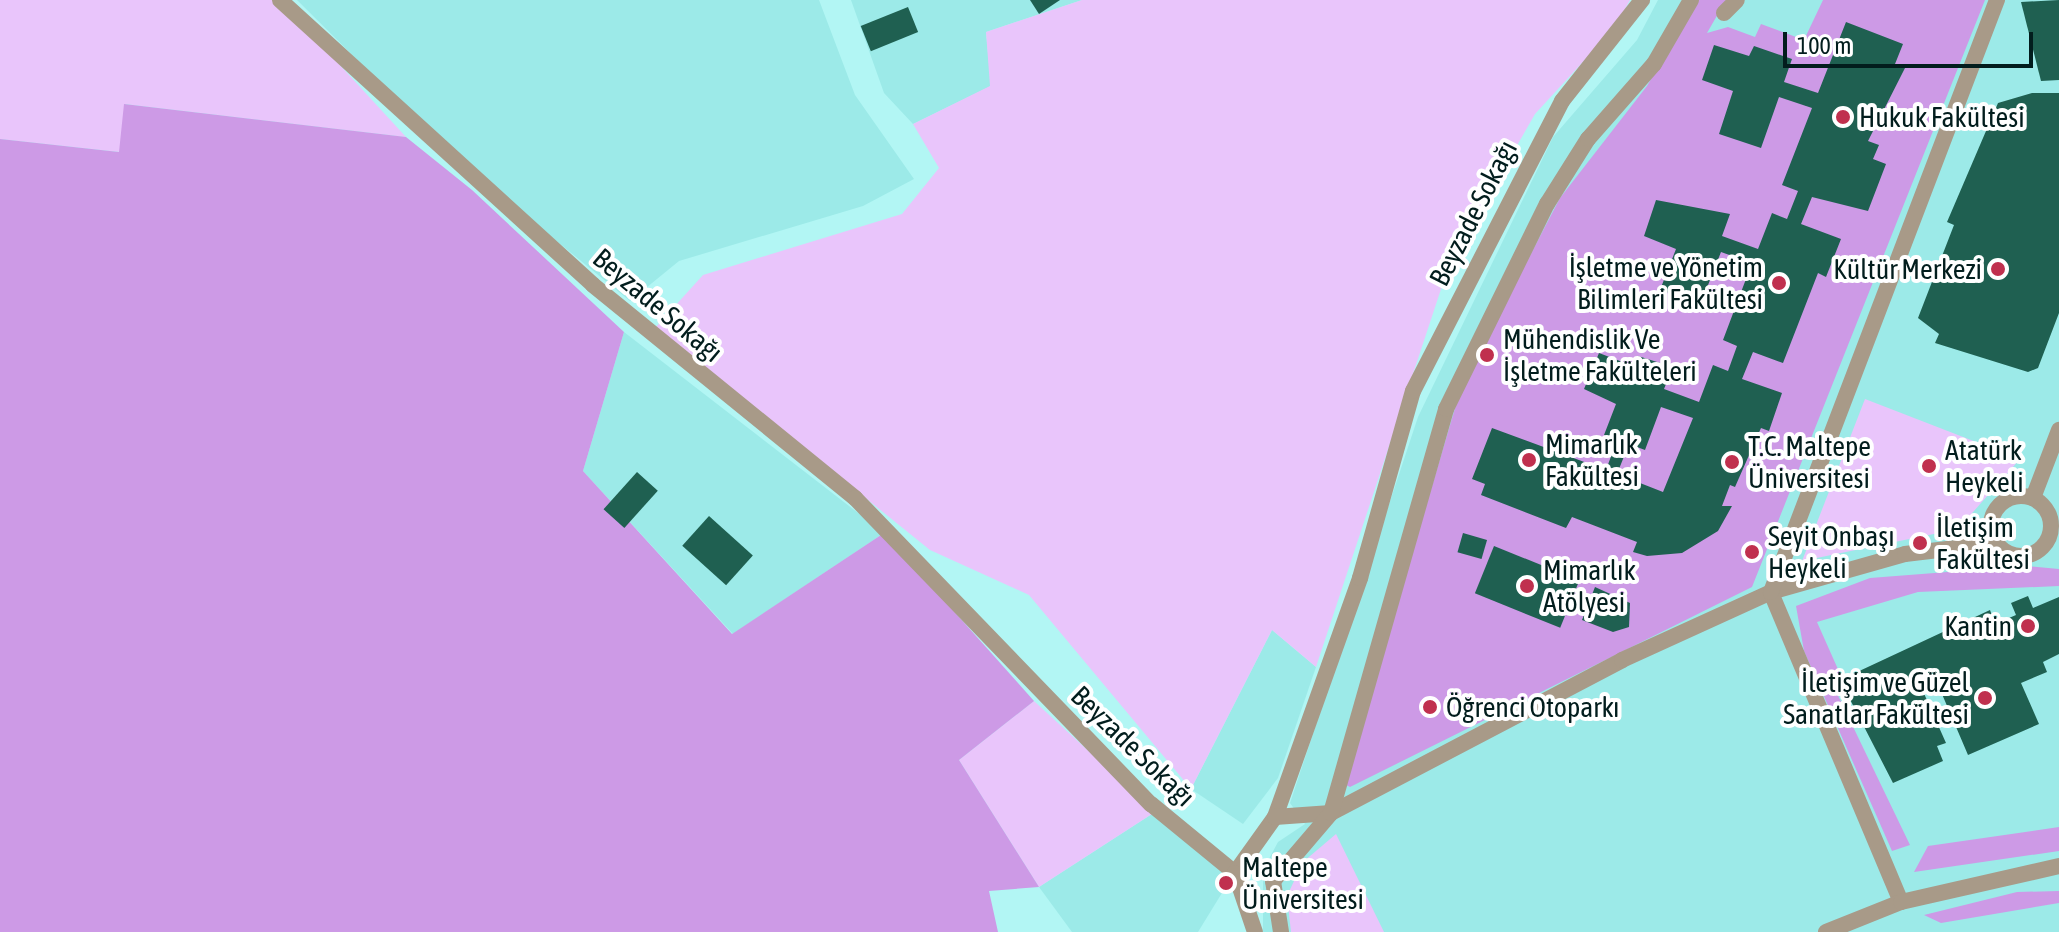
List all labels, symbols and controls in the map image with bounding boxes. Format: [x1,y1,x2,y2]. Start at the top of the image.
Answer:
scale bar [1787,16,2037,66]
text: 100 m [1797,32,1851,59]
place label: Hukuk Fakültesi [1859,100,2025,134]
marker: Hukuk Fakültesi [1834,108,1852,126]
street label: Beyzade Sokağı [1422,135,1524,291]
street label: Beyzade Sokağı [586,241,730,369]
place label: İşletme ve Yönetim Bilimleri Fakültesi [1569,250,1763,316]
place label: Kültür Merkezi [1833,252,1982,286]
marker: Kültür Merkezi [1989,260,2007,278]
marker: İşletme ve Yönetim Bilimleri Fakültesi [1770,274,1788,292]
place label: Mühendislik Ve İşletme Fakülteleri [1503,322,1697,388]
marker: Mühendislik Ve İşletme Fakülteleri [1478,346,1496,364]
place label: Mimarlık Fakültesi [1545,427,1639,493]
place label: T.C. Maltepe Üniversitesi [1748,429,1871,495]
place label: Atatürk Heykeli [1945,433,2024,499]
marker: Mimarlık Fakültesi [1520,451,1538,469]
marker: T.C. Maltepe Üniversitesi [1723,453,1741,471]
marker: Atatürk Heykeli [1920,457,1938,475]
place label: İletişim Fakültesi [1936,510,2030,576]
place label: Seyit Onbaşı Heykeli [1768,519,1895,585]
marker: İletişim Fakültesi [1911,534,1929,552]
marker: Seyit Onbaşı Heykeli [1743,543,1761,561]
place label: Mimarlık Atölyesi [1543,553,1636,619]
marker: Mimarlık Atölyesi [1518,577,1536,595]
place label: Kantin [1944,609,2012,643]
marker: Kantin [2019,617,2037,635]
place label: İletişim ve Güzel Sanatlar Fakültesi [1783,665,1969,731]
street label: Beyzade Sokağı [1064,679,1202,813]
marker: İletişim ve Güzel Sanatlar Fakültesi [1976,689,1994,707]
place label: Öğrenci Otoparkı [1446,690,1619,724]
marker: Öğrenci Otoparkı [1421,698,1439,716]
place label: Maltepe Üniversitesi [1242,850,1364,916]
marker: Maltepe Üniversitesi [1217,874,1235,892]

